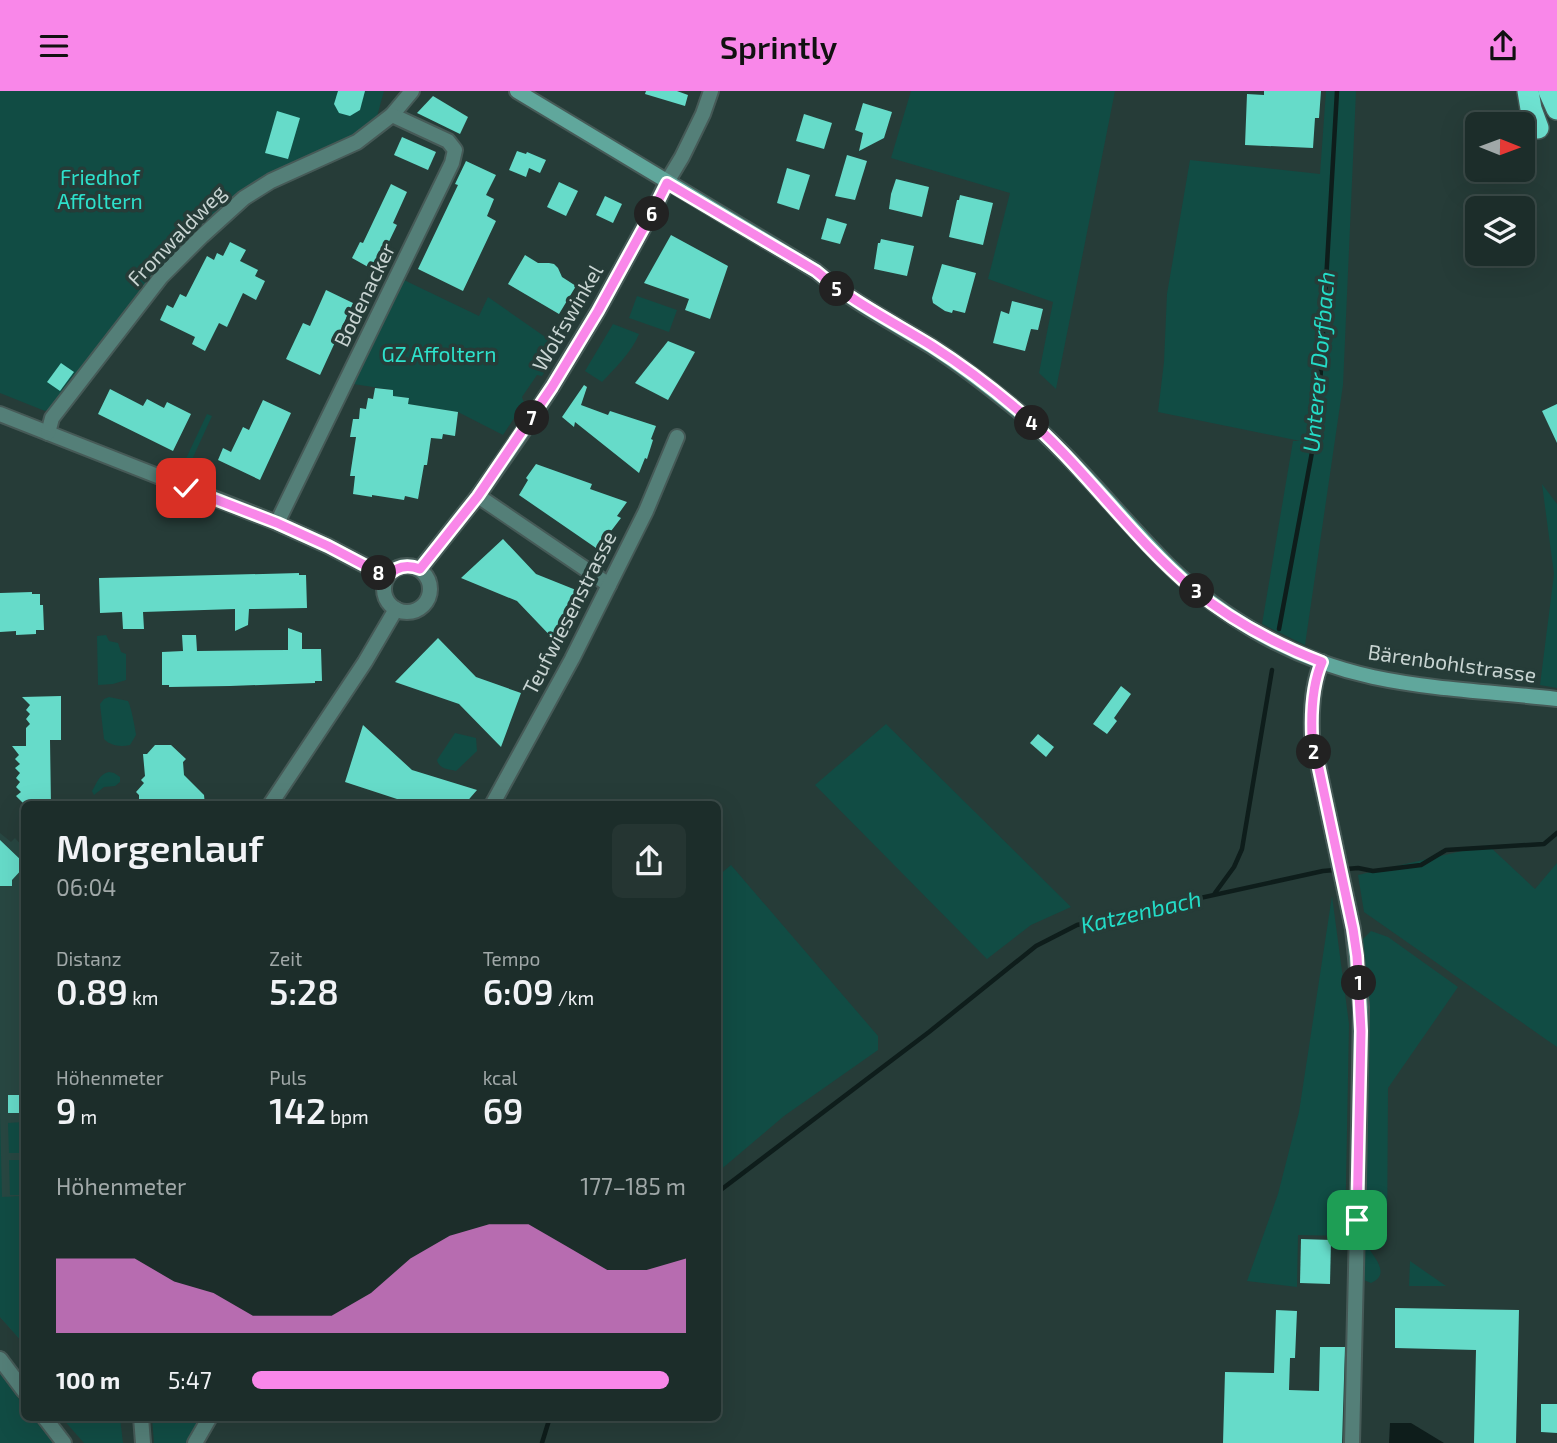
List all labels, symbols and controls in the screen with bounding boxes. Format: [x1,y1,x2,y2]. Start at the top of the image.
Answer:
icon: menu [35,27,73,65]
text: Sprintly [720,27,837,65]
icon: share [1484,27,1522,65]
north arrow [1465,112,1535,182]
map controls [1465,112,1535,266]
park label: Friedhof Affoltern [57,164,143,213]
street label: Fronwaldweg [122,179,230,291]
button: layers [1465,196,1535,266]
pin: 6 [634,197,670,231]
text: 6 [646,202,657,225]
street label: Bodenacker [328,238,400,350]
street label: Wolfswinkel [526,259,608,375]
water label: Unterer Dorfbach [1296,270,1340,454]
pin: 5 [820,271,854,307]
text: 5 [831,277,842,300]
park label: GZ Affoltern [382,341,496,366]
pin: 7 [514,401,550,435]
pin: 4 [1014,405,1050,441]
text: 7 [526,406,537,429]
text: 4 [1025,411,1038,434]
pin [156,458,216,518]
icon: check [167,469,205,507]
street label: Teufwiesenstrasse [517,526,621,698]
pin: 8 [362,555,396,591]
text: 8 [373,561,384,584]
pin: 3 [1180,573,1214,609]
text: 3 [1191,579,1202,602]
street label: Bärenbohlstrasse [1366,638,1538,687]
pin: 2 [1296,735,1332,769]
text: 2 [1308,740,1319,763]
text: Morgenlauf [56,824,263,870]
button: share [612,824,686,898]
text: 06:04 [56,873,116,901]
water label: Katzenbach [1078,884,1204,939]
text: Distanz [56,947,121,970]
text: Zeit [269,947,302,970]
text: Tempo [483,947,540,970]
pin: 1 [1342,965,1376,1001]
text: 0.89 [56,970,128,1012]
text: 5:28 [269,970,339,1012]
text: 6:09 [483,970,554,1012]
text: 1 [1354,971,1363,994]
text: km [128,986,159,1009]
text: /km [554,986,594,1009]
text: Höhenmeter [56,1066,164,1089]
text: Puls [269,1066,307,1089]
text: kcal [483,1066,517,1089]
text: 9 [56,1089,76,1131]
text: 142 [269,1089,326,1131]
text: 69 [483,1089,523,1131]
text: m [76,1105,97,1128]
text: bpm [326,1105,369,1128]
text: Höhenmeter [56,1172,186,1200]
text: 177–185 m [580,1172,686,1200]
pin [1327,1190,1387,1250]
icon: arrive [1338,1201,1376,1239]
text: 100 m [56,1366,120,1394]
text: 5:47 [168,1366,212,1394]

